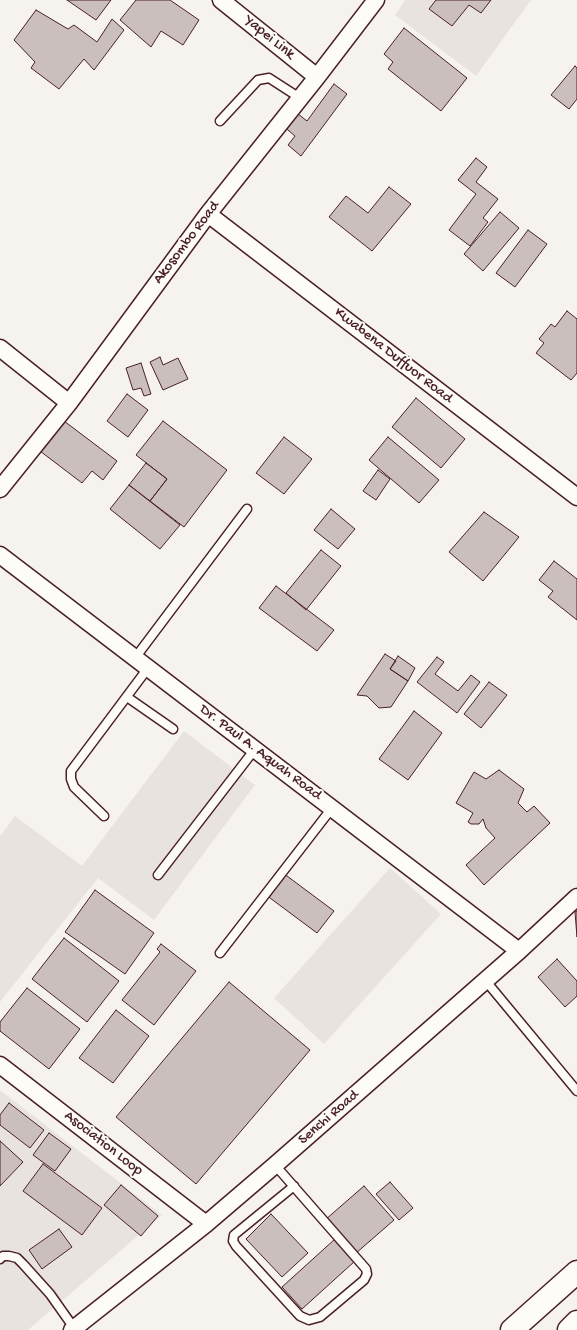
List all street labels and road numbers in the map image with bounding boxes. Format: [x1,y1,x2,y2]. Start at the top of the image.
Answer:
street label: Yapei Link [240,12,298,64]
street label: Akosombo Road [150,198,224,288]
street label: Kwabena Duffuor Road [330,304,456,408]
street label: Dr. Paul A. Aquah Road [195,701,325,805]
street label: Senchi Road [295,1087,363,1149]
street label: Asociation Loop [60,1108,146,1180]

